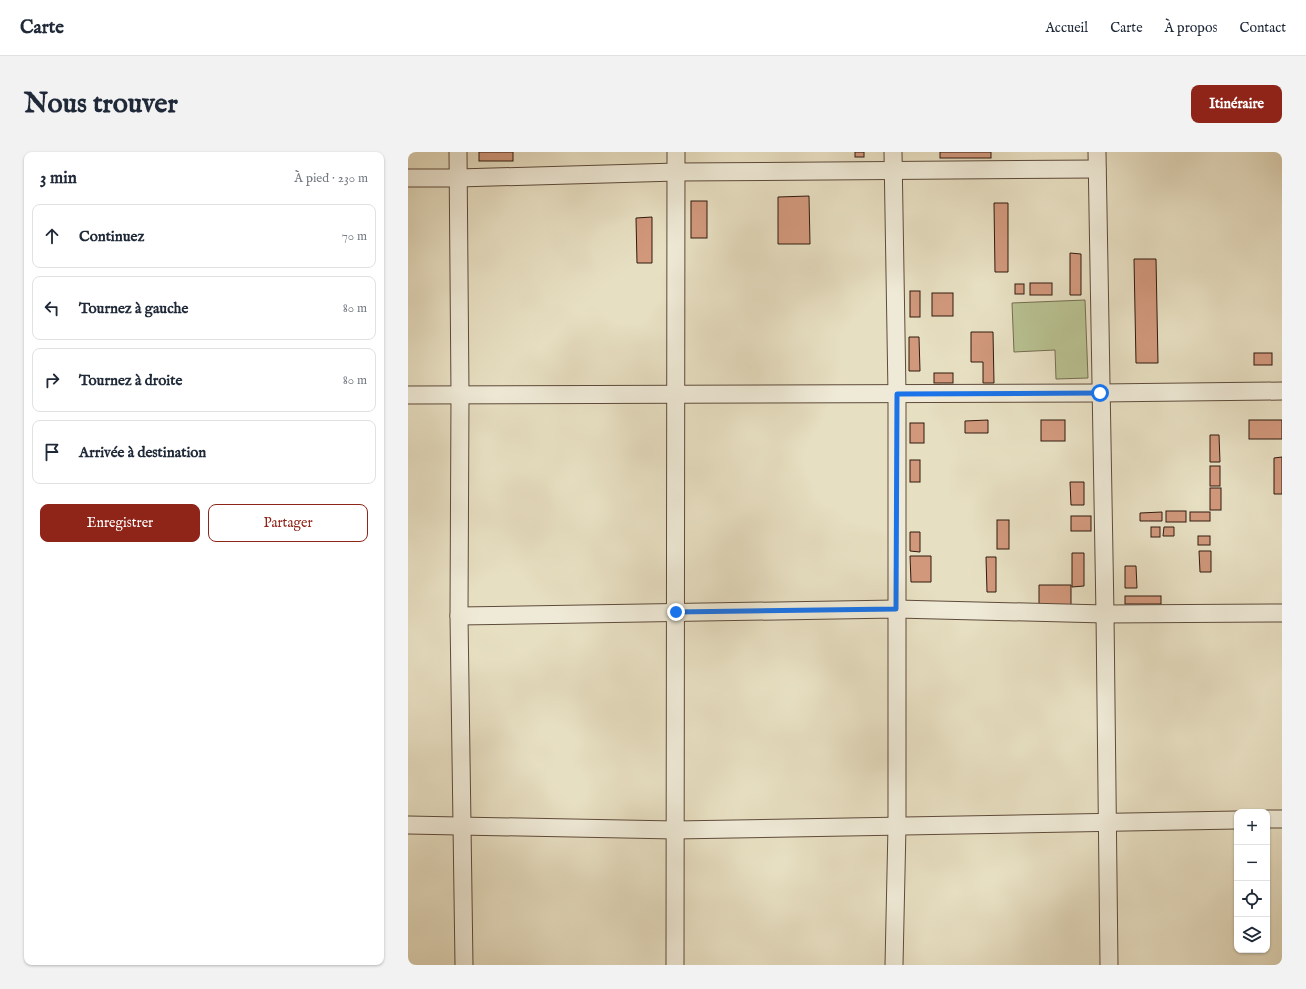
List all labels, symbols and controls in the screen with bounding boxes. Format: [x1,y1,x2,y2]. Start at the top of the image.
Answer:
text: Carte [20,16,64,40]
text: Accueil [1045,19,1088,37]
text: Carte [1110,19,1143,37]
text: À propos [1165,19,1217,37]
text: Contact [1239,19,1286,37]
button: Itinéraire [1191,85,1282,123]
text: Nous trouver [24,87,178,122]
text: 3 min [40,168,77,189]
text: À pied · 230 m [294,170,368,187]
icon: ahead [41,225,63,247]
text: Continuez [79,227,144,246]
text: 70 m [342,228,367,245]
icon: left [41,297,63,319]
text: Tournez à gauche [79,299,188,318]
text: 80 m [343,300,367,317]
icon: right [41,369,63,391]
text: Tournez à droite [79,371,182,390]
text: 80 m [343,372,367,389]
route start [1091,384,1109,402]
icon: arrive [41,441,63,463]
text: Arrivée à destination [79,443,206,462]
button: Enregistrer [40,504,200,542]
button: Partager [208,504,368,542]
route end [667,603,685,621]
map controls [1234,809,1270,953]
button: + [1234,809,1270,845]
button: − [1234,845,1270,881]
button: locate [1234,881,1270,917]
button: layers [1234,917,1270,953]

